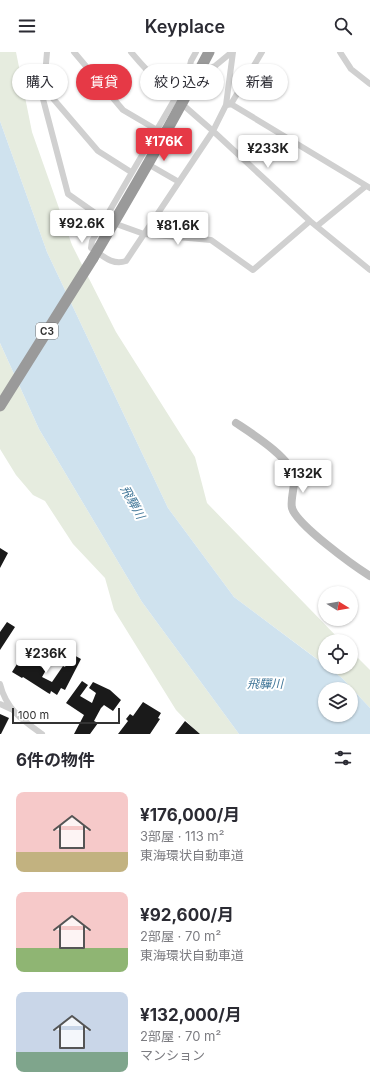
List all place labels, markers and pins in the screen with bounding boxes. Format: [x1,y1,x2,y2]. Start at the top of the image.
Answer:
pin: ¥176K [136,128,192,162]
pin: ¥233K [240,135,296,169]
pin: ¥92.6K [49,210,115,244]
pin: ¥81.6K [145,212,211,246]
pin: ¥132K [275,460,331,494]
pin: ¥236K [18,640,74,674]

